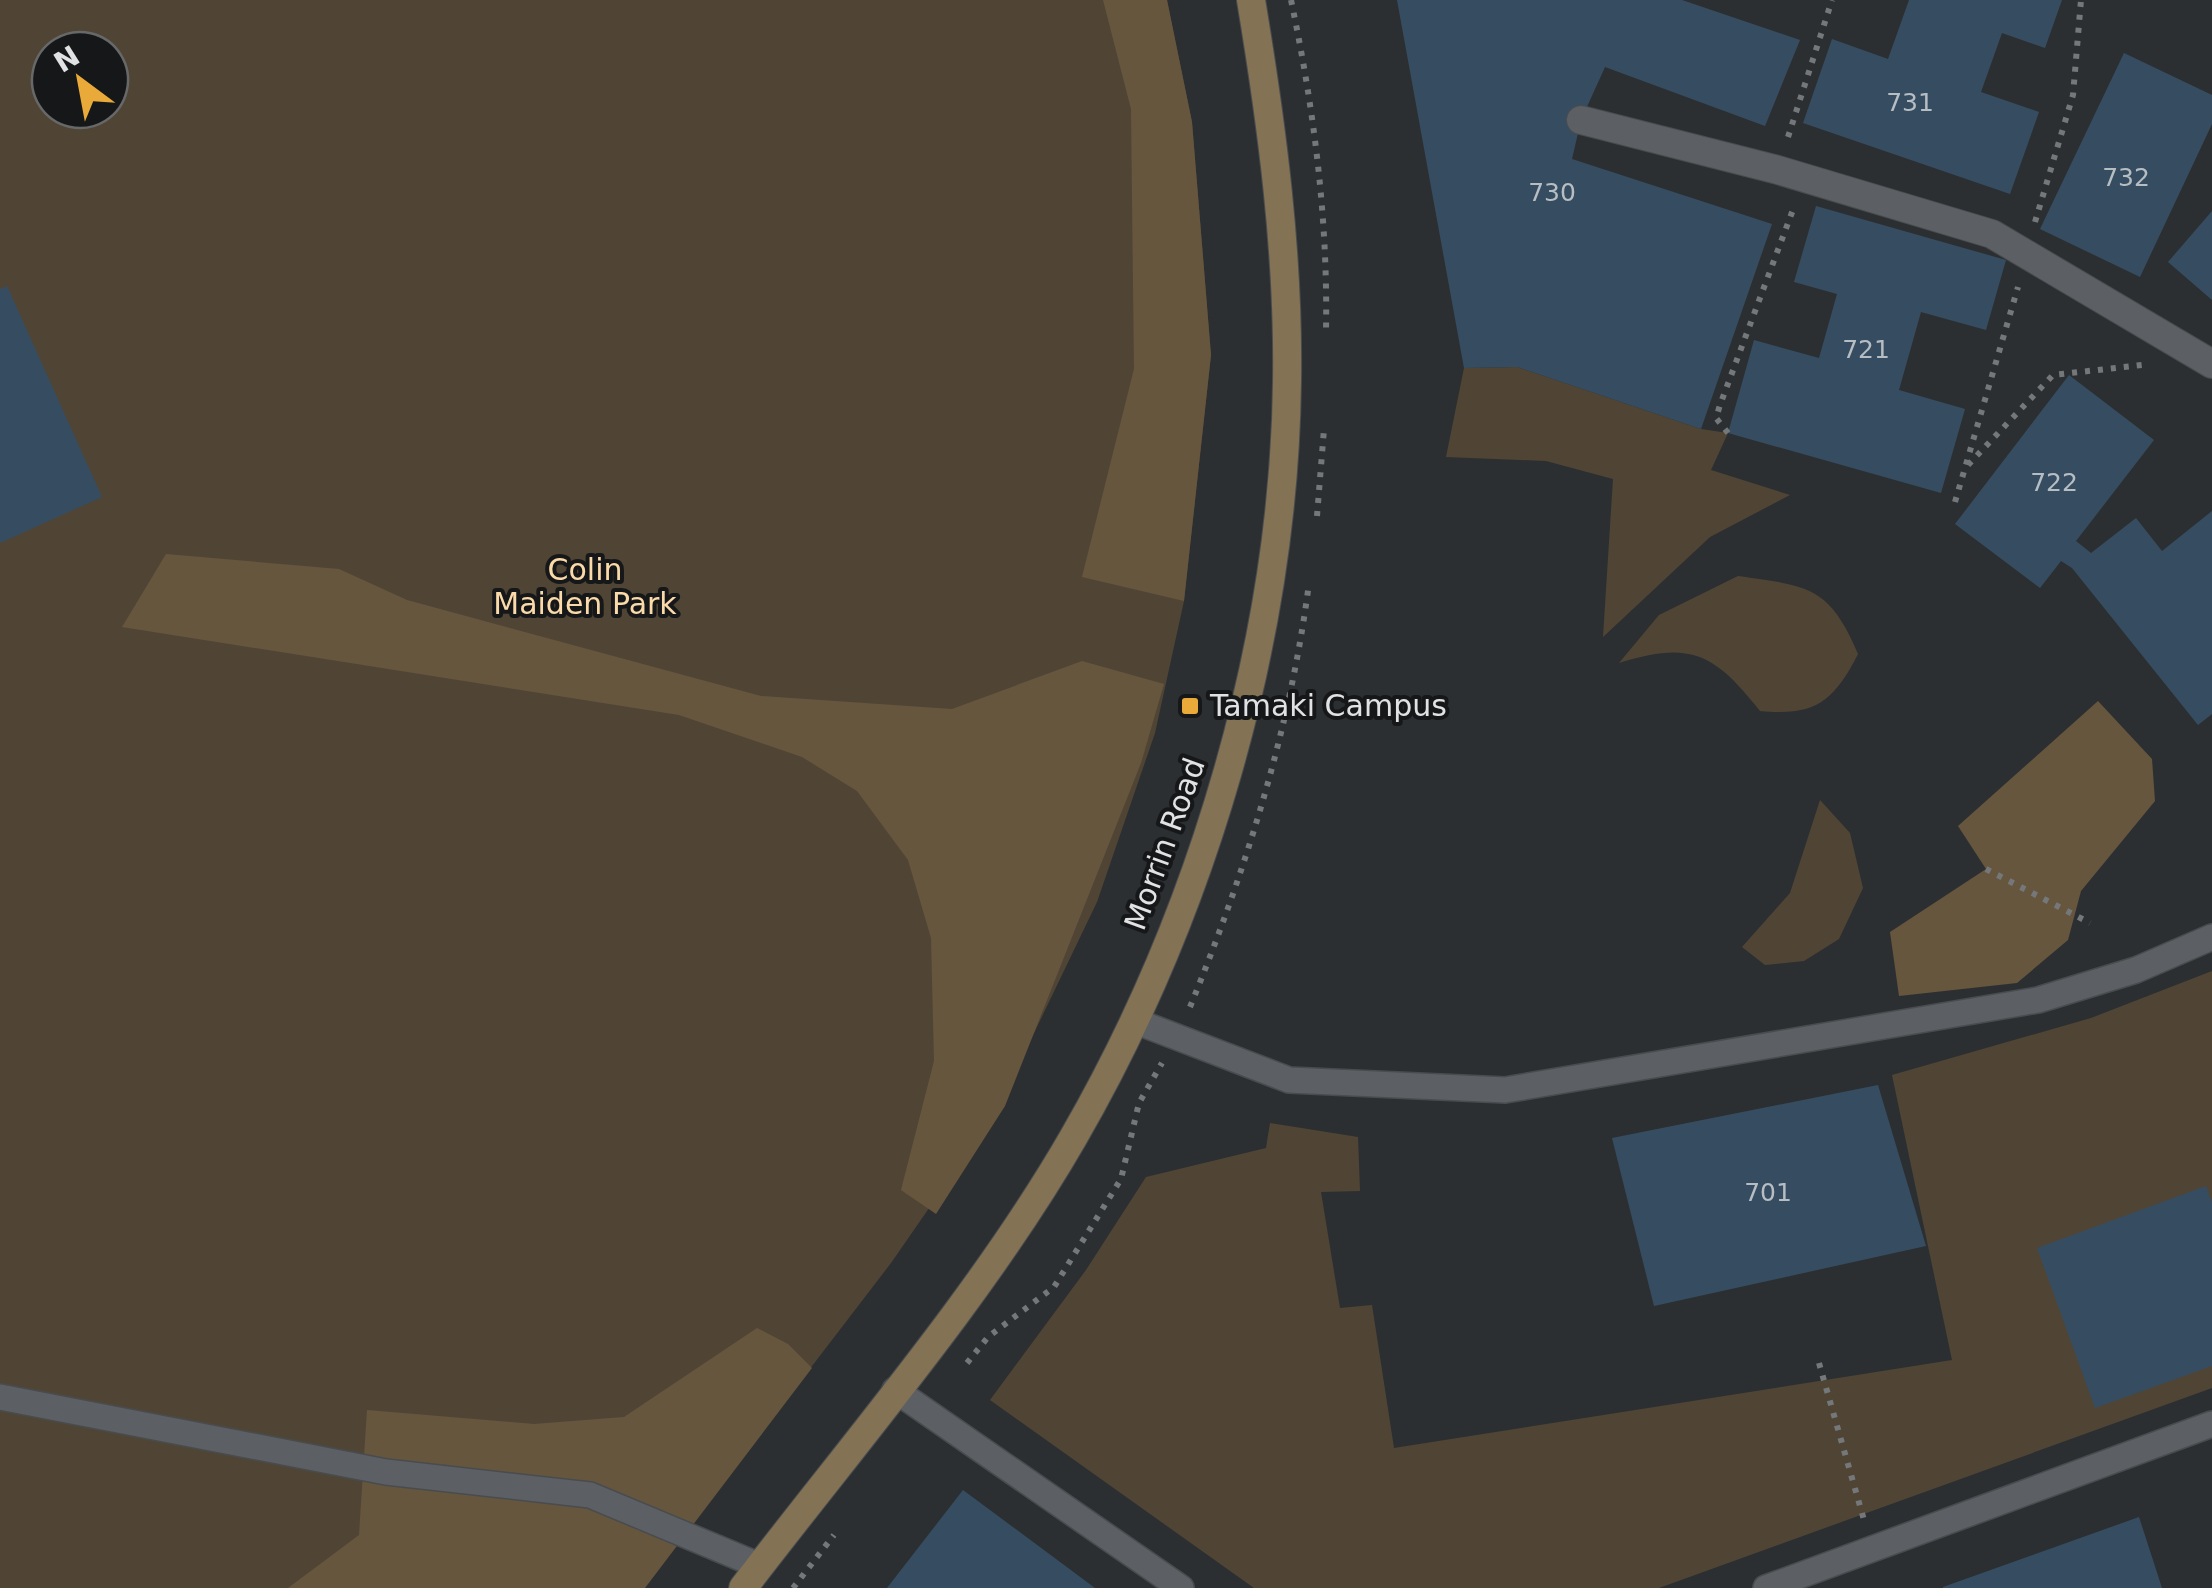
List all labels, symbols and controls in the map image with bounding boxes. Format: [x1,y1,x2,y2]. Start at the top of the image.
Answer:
north arrow [30,30,130,130]
text: N [48,39,86,79]
house number: 731 [1886,88,1934,117]
house number: 732 [2102,163,2150,192]
house number: 730 [1528,178,1576,207]
house number: 721 [1842,335,1890,364]
house number: 722 [2030,468,2078,497]
park label: Colin Maiden Park [493,552,677,621]
place label: Tamaki Campus [1209,688,1447,723]
marker: Tamaki Campus [1179,695,1201,717]
street label: Morrin Road [1117,753,1212,935]
house number: 701 [1744,1178,1792,1207]

